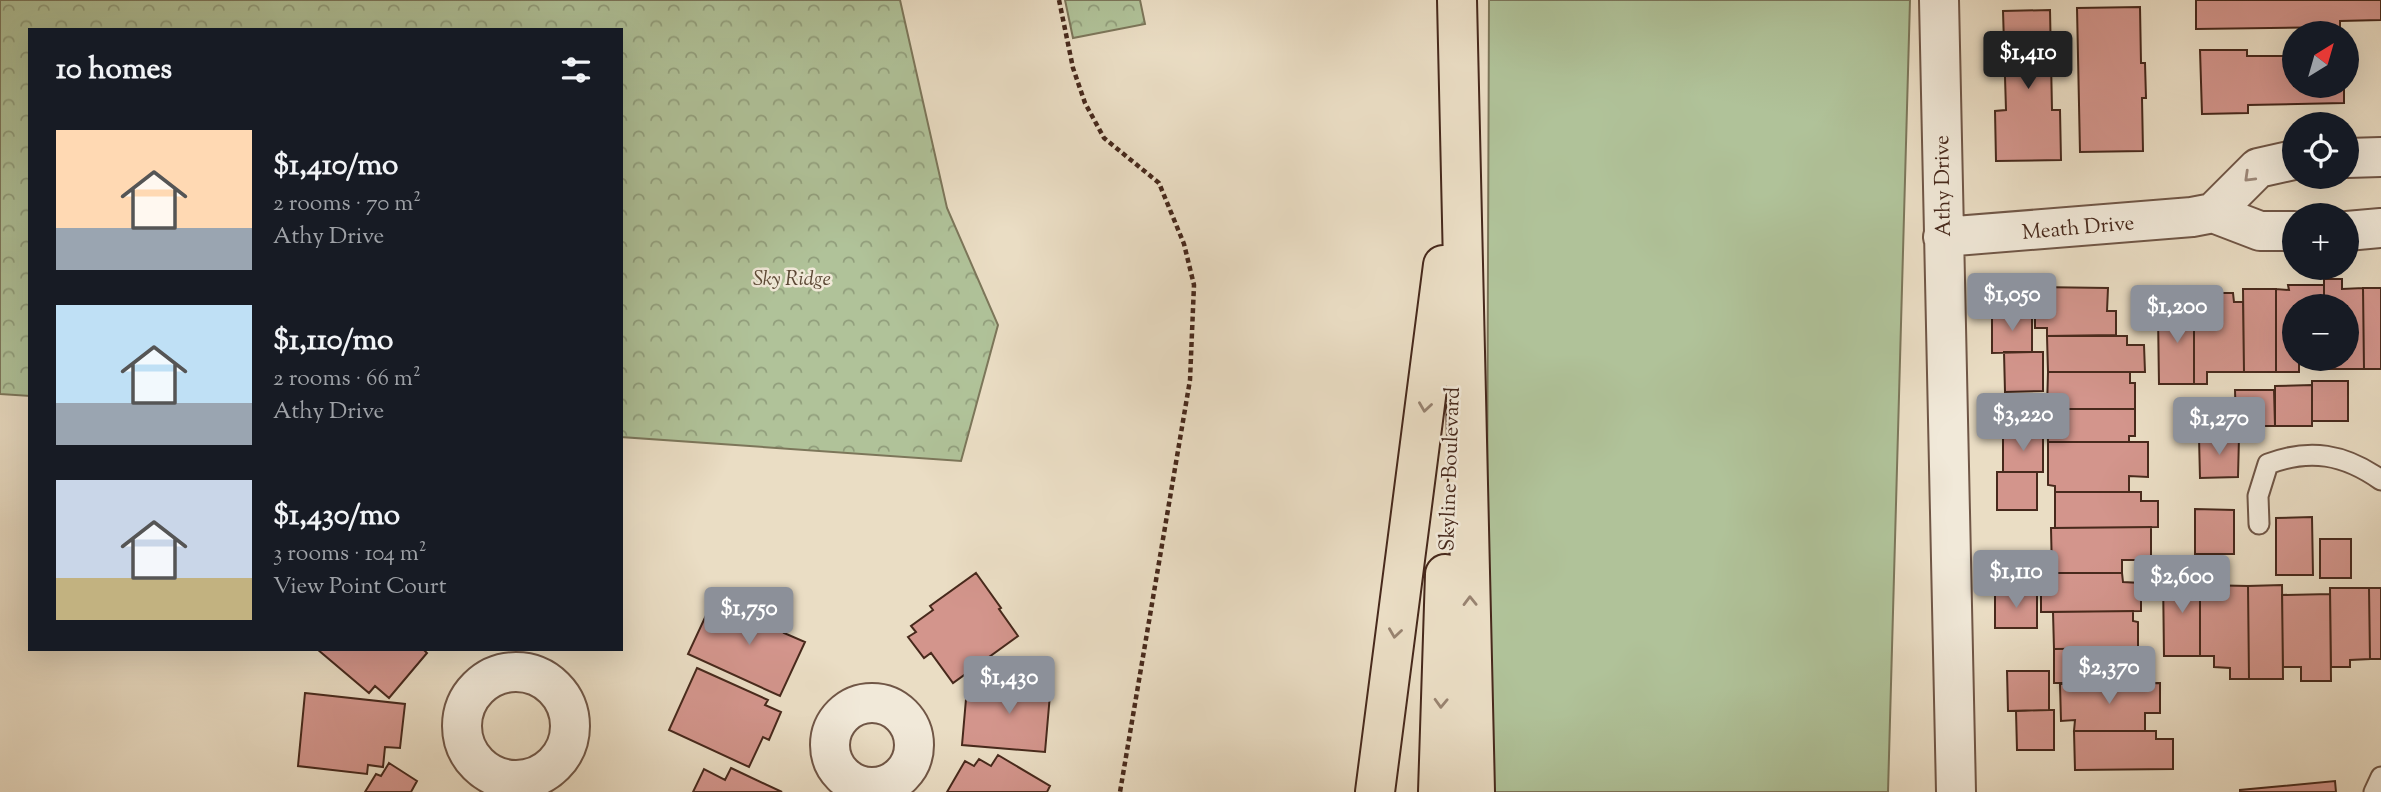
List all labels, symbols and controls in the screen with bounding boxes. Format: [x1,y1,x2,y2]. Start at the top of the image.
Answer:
north arrow [2282,21,2359,98]
map controls [2282,21,2359,371]
pin: $1,410 [1971,32,2085,91]
text: $1,410 [1999,37,2057,70]
text: 10 homes [56,49,172,92]
icon: filters [557,51,595,89]
button: locate [2282,112,2359,189]
street label: Athy Drive [1928,135,1960,237]
text: $1,410/mo [273,145,398,188]
icon: home [112,158,196,242]
one-way arrow [2244,169,2257,182]
text: 2 rooms · 70 m² [273,188,421,221]
button: + [2282,203,2359,280]
street label: Meath Drive [2021,209,2136,249]
text: Athy Drive [273,221,384,254]
park label: Sky Ridge [753,265,831,295]
pin: $1,050 [1955,274,2069,333]
text: $1,050 [1983,279,2041,312]
pin: $1,200 [2120,286,2234,345]
text: $1,200 [2147,291,2207,324]
button: − [2282,294,2359,371]
text: $1,110/mo [273,320,393,363]
icon: home [112,333,196,417]
text: 2 rooms · 66 m² [273,363,421,396]
street label: Skyline Boulevard [1433,386,1469,552]
pin: $3,220 [1966,393,2080,453]
text: Athy Drive [273,396,384,429]
pin: $1,270 [2162,398,2276,457]
text: $3,220 [1993,399,2054,432]
one-way arrow [1417,401,1432,413]
text: $1,270 [2189,403,2249,436]
text: $1,430/mo [273,495,400,538]
icon: home [112,508,196,592]
text: 3 rooms · 104 m² [273,538,427,571]
pin: $1,110 [1959,550,2073,610]
text: $1,110 [1989,556,2043,589]
pin: $2,600 [2125,556,2239,615]
text: $2,600 [2150,561,2214,594]
text: View Point Court [273,571,447,604]
pin: $1,750 [692,588,806,647]
text: $1,750 [720,593,778,626]
one-way arrow [1462,596,1478,606]
one-way arrow [1388,627,1403,639]
pin: $2,370 [2052,646,2166,706]
text: $2,370 [2078,652,2140,685]
pin: $1,430 [952,656,1066,716]
text: $1,430 [980,662,1038,695]
one-way arrow [1434,698,1449,709]

